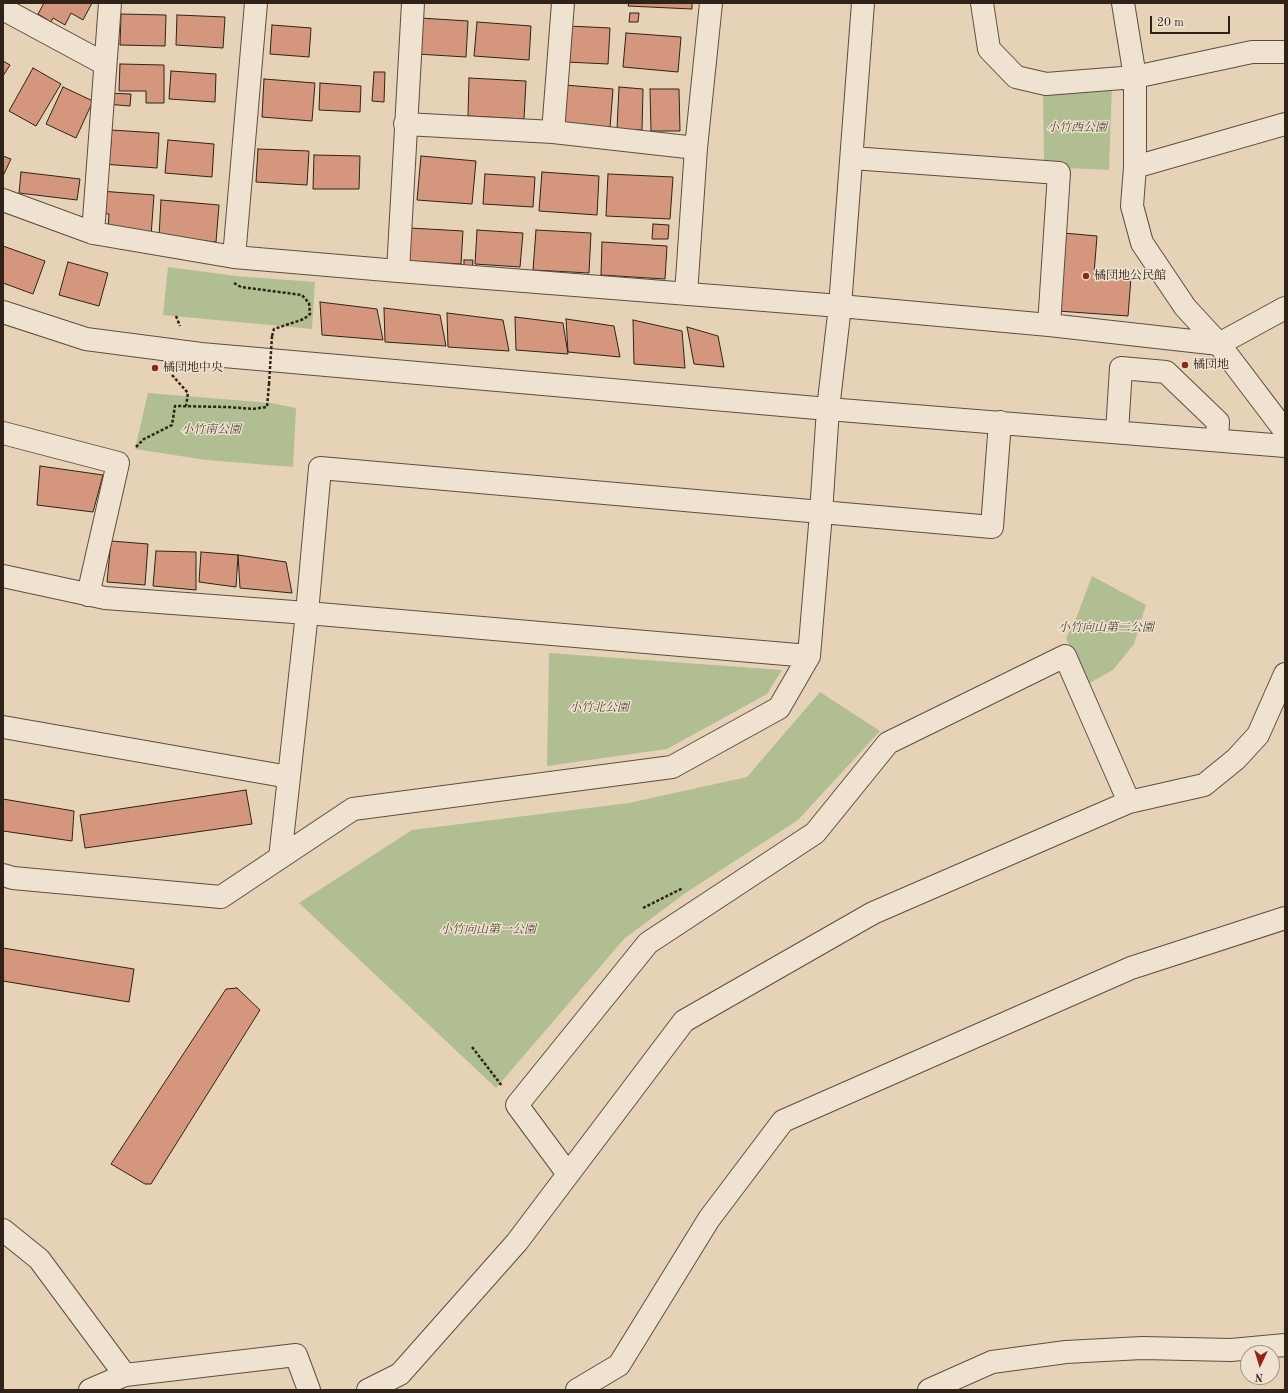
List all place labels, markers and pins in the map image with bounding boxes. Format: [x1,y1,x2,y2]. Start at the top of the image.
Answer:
place label: 橘団地公民館 [1094,269,1166,283]
marker: 橘団地公民館 [1081,271,1091,281]
place label: 橘団地 [1193,358,1229,372]
marker: 橘団地 [1180,360,1190,370]
place label: 橘団地中央 [163,361,223,375]
marker: 橘団地中央 [150,363,160,373]

